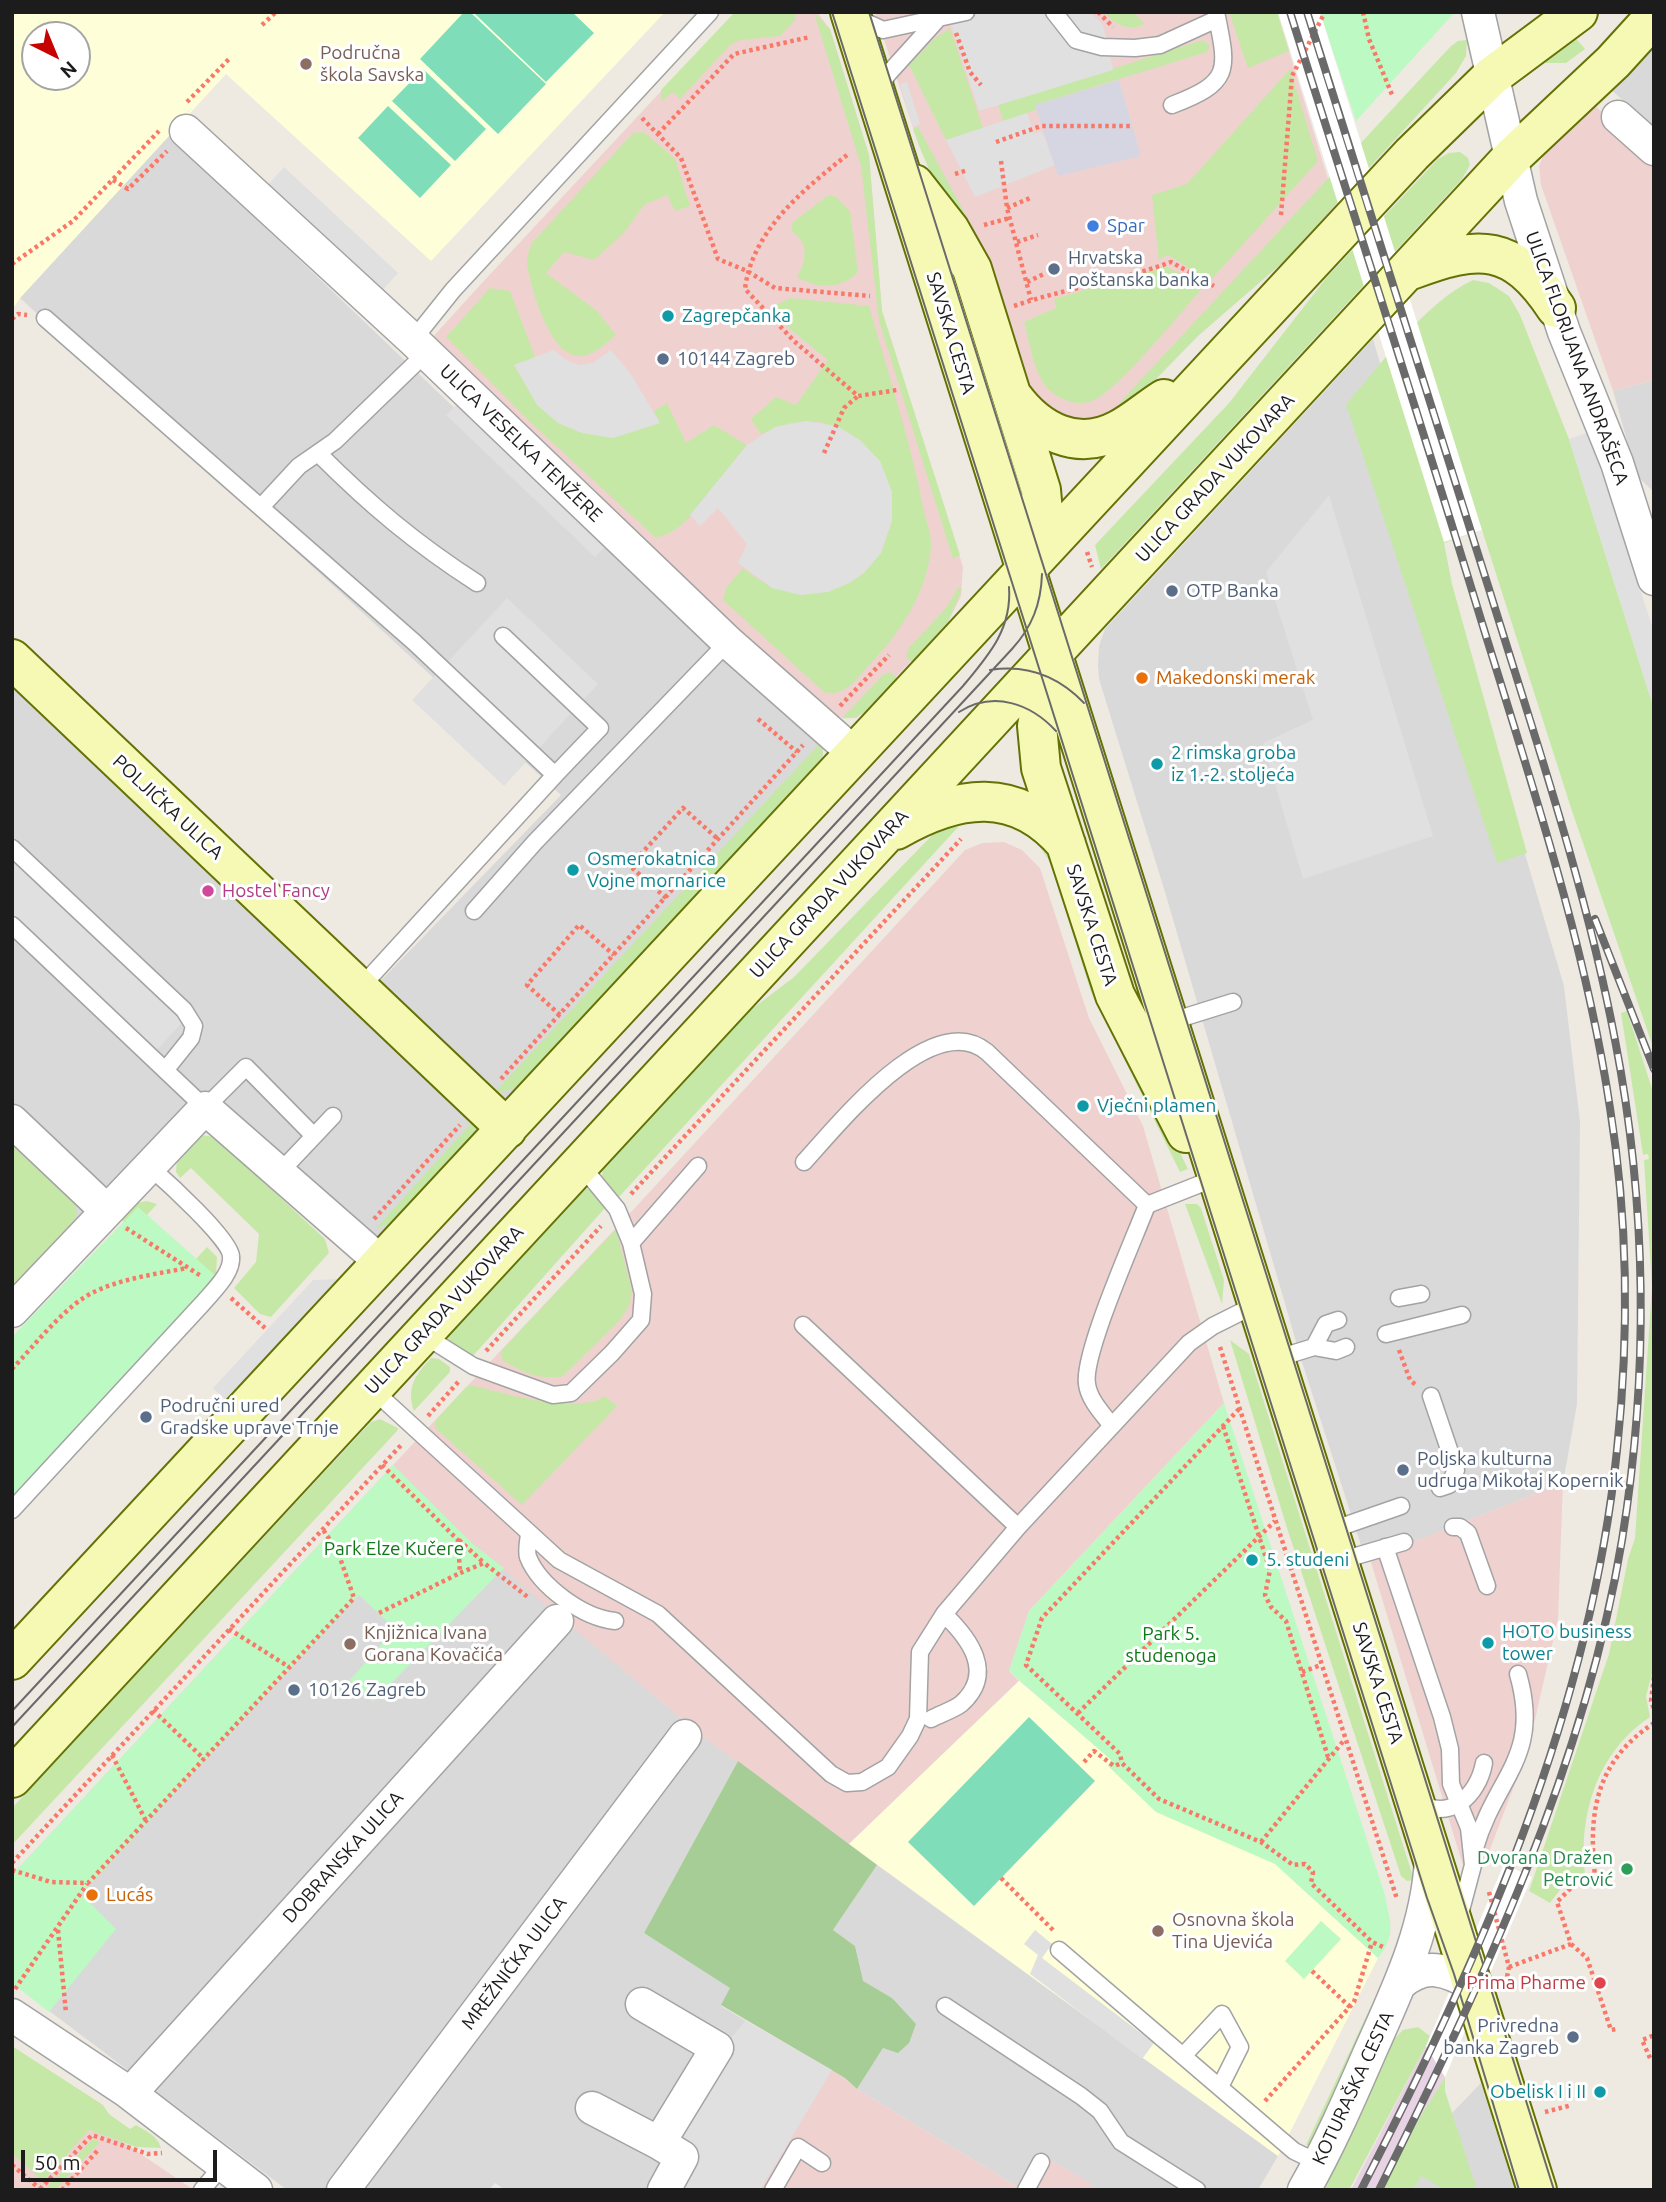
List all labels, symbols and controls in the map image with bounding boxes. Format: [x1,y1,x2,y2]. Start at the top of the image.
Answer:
north arrow [21,21,91,91]
place label: Područna škola Savska [320,42,424,86]
marker: Područna škola Savska [298,56,314,72]
text: N [56,57,82,83]
place label: Spar [1107,215,1145,237]
marker: Spar [1085,218,1101,234]
street label: ULICA FLORIJANA ANDRAŠECA [1520,228,1634,488]
place label: Hrvatska poštanska banka [1068,247,1210,291]
marker: Hrvatska poštanska banka [1046,261,1062,277]
street label: SAVSKA CESTA [922,269,980,397]
place label: Zagrepčanka [682,305,791,327]
marker: Zagrepčanka [660,308,676,324]
place label: 10144 Zagreb [677,348,795,370]
marker: 10144 Zagreb [655,351,671,367]
street label: ULICA VESELKA TENŽERE [435,359,607,527]
street label: ULICA GRADA VUKOVARA [1131,389,1299,567]
place label: OTP Banka [1186,580,1279,602]
marker: OTP Banka [1164,583,1180,599]
place label: Makedonski merak [1156,667,1315,689]
marker: Makedonski merak [1134,670,1150,686]
place label: 2 rimska groba iz 1.-2. stoljeća [1171,742,1296,786]
street label: POLJIČKA ULICA [108,750,228,864]
marker: 2 rimska groba iz 1.-2. stoljeća [1149,756,1165,772]
street label: ULICA GRADA VUKOVARA [745,805,913,983]
place label: Osmerokatnica Vojne mornarice [587,848,726,892]
street label: SAVSKA CESTA [1062,861,1122,989]
marker: Osmerokatnica Vojne mornarice [565,862,581,878]
place label: Hostel Fancy [222,880,330,902]
marker: Hostel Fancy [200,883,216,899]
place label: Vječni plamen [1097,1095,1216,1117]
marker: Vječni plamen [1075,1098,1091,1114]
street label: ULICA GRADA VUKOVARA [360,1221,528,1399]
place label: Područni ured Gradske uprave Trnje [160,1395,339,1439]
marker: Područni ured Gradske uprave Trnje [138,1409,154,1425]
place label: Poljska kulturna udruga Mikołaj Kopernik [1417,1448,1624,1492]
marker: Poljska kulturna udruga Mikołaj Kopernik [1395,1462,1411,1478]
park label: Park Elze Kučere [324,1538,464,1560]
place label: 5. studeni [1266,1549,1349,1571]
marker: 5. studeni [1244,1552,1260,1568]
street label: SAVSKA CESTA [1348,1619,1408,1747]
place label: HOTO business tower [1502,1621,1632,1665]
place label: Knjižnica Ivana Gorana Kovačića [364,1622,503,1666]
park label: Park 5. studenoga [1126,1623,1216,1667]
marker: HOTO business tower [1480,1635,1496,1651]
marker: Knjižnica Ivana Gorana Kovačića [342,1636,358,1652]
place label: 10126 Zagreb [308,1679,426,1701]
marker: 10126 Zagreb [286,1682,302,1698]
street label: DOBRANSKA ULICA [278,1786,408,1928]
place label: Dvorana Dražen Petrović [1477,1847,1613,1891]
marker: Dvorana Dražen Petrović [1619,1861,1635,1877]
place label: Lucás [106,1884,153,1906]
marker: Lucás [84,1887,100,1903]
street label: MREŽNIČKA ULICA [457,1892,571,2034]
place label: Osnovna škola Tina Ujevića [1172,1909,1295,1953]
marker: Osnovna škola Tina Ujevića [1150,1923,1166,1939]
place label: Prima Pharme [1466,1972,1586,1994]
marker: Prima Pharme [1592,1975,1608,1991]
street label: KOTURAŠKA CESTA [1307,2008,1399,2168]
place label: Privredna banka Zagreb [1443,2015,1559,2059]
marker: Privredna banka Zagreb [1565,2029,1581,2045]
place label: Obelisk I i II [1490,2081,1586,2103]
marker: Obelisk I i II [1592,2084,1608,2100]
scale bar [24,2136,220,2180]
text: 50 m [34,2150,81,2174]

